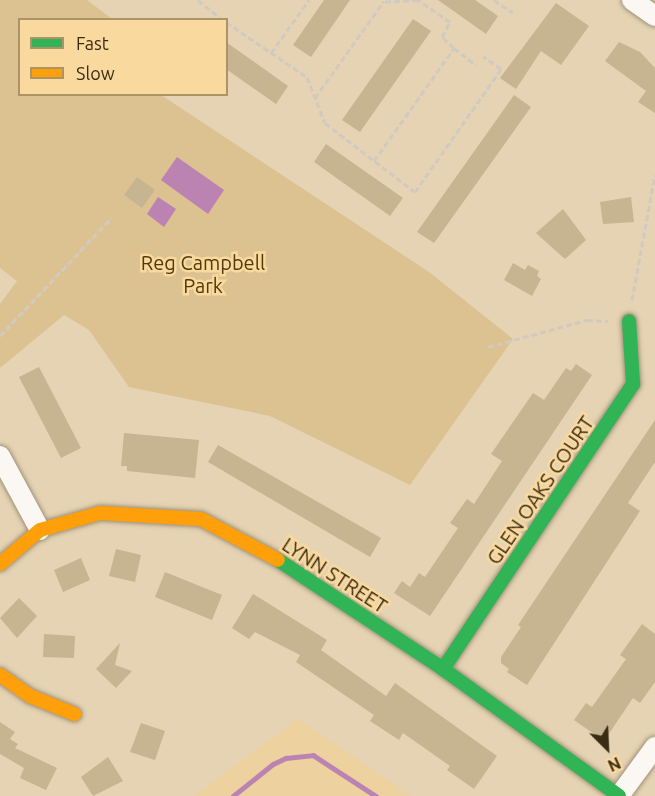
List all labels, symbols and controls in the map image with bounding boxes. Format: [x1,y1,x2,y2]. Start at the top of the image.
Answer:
legend [18,18,228,96]
text: Fast [76,33,109,53]
text: Slow [76,63,115,83]
park label: Reg Campbell Park [141,250,265,297]
street label: GLEN OAKS COURT [481,411,599,569]
street label: LYNN STREET [278,532,392,618]
north arrow [577,718,637,778]
text: N [605,754,623,775]

